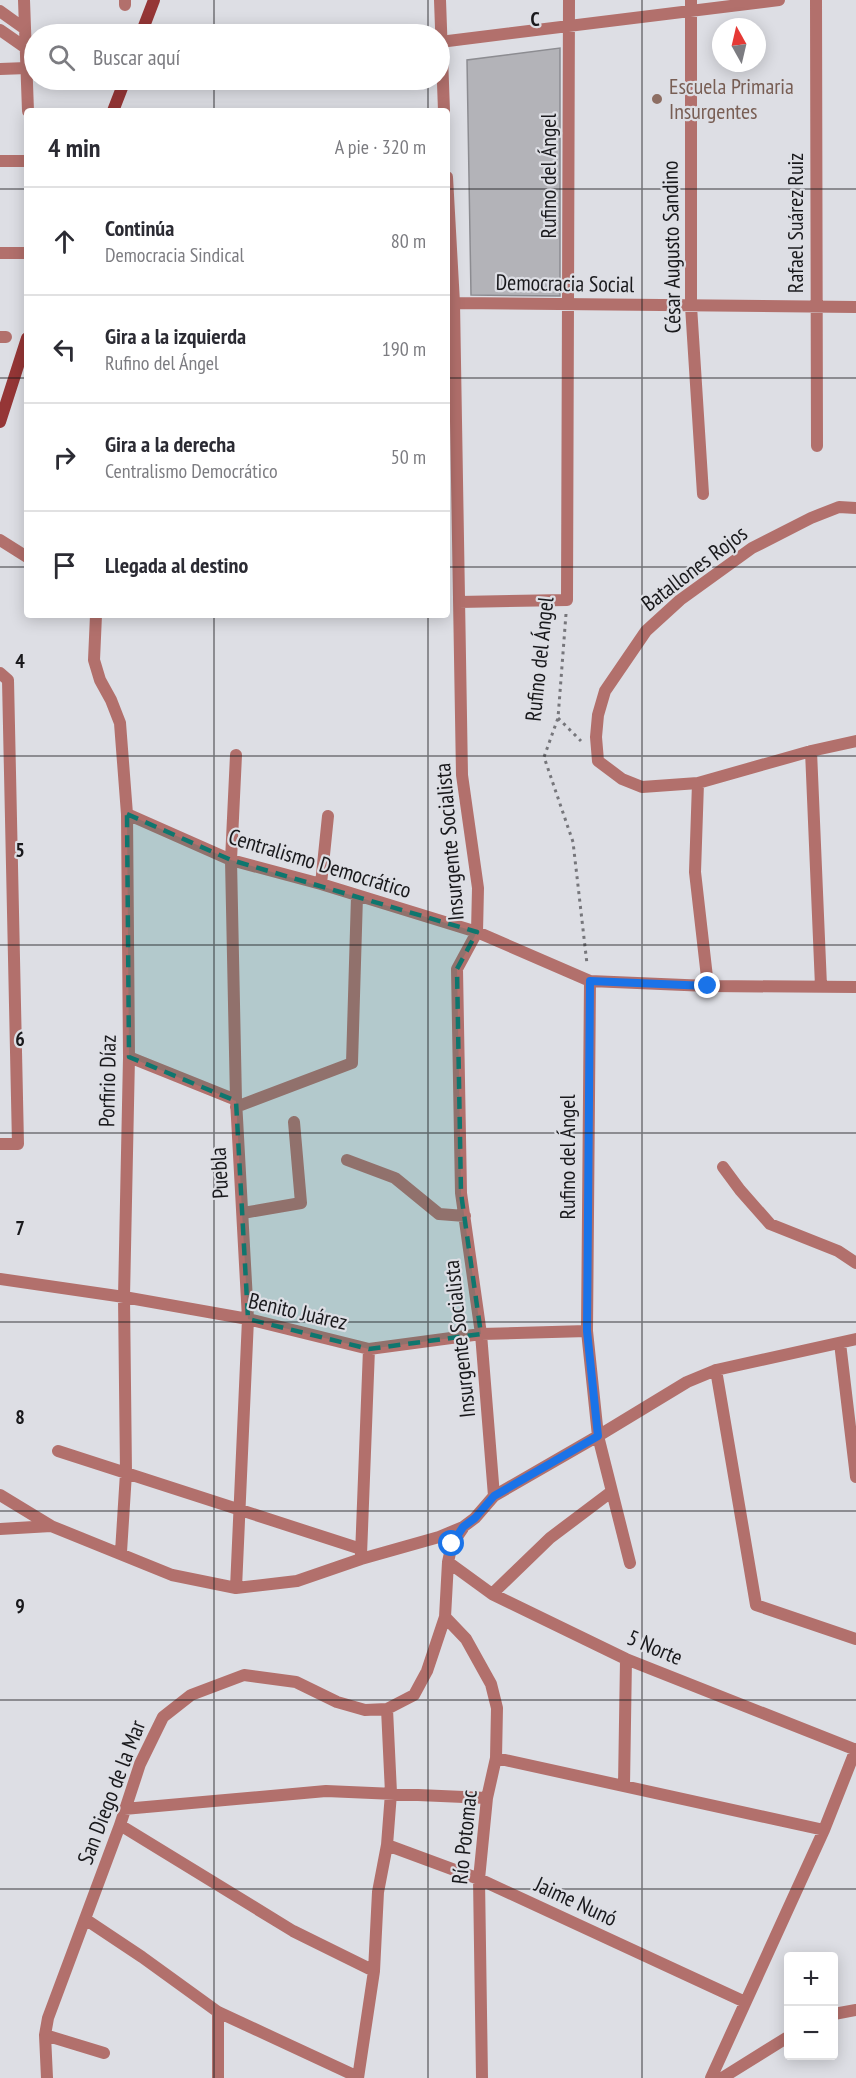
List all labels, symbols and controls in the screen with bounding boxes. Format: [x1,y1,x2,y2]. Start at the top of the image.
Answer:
text: C [530,6,540,32]
north arrow [712,18,766,72]
search box [24,24,450,90]
icon: search [45,41,78,74]
text: Buscar aquí [93,43,180,71]
place label: Escuela Primaria Insurgentes [669,72,794,125]
marker: Escuela Primaria Insurgentes [650,92,664,106]
street label: Rufino del Ángel [534,113,562,239]
text: 4 min [48,131,101,164]
text: A pie · 320 m [335,134,426,160]
street label: Rafael Suárez Ruiz [781,153,809,293]
street label: César Augusto Sandino [655,160,687,334]
text: Continúa [105,214,174,242]
icon: ahead [48,225,81,258]
text: 80 m [391,228,426,254]
text: Democracia Sindical [105,242,244,268]
street label: Democracia Social [495,268,635,298]
text: Gira a la izquierda [105,322,246,350]
icon: left [48,333,81,366]
text: 190 m [382,336,426,362]
text: Rufino del Ángel [105,350,219,376]
text: Gira a la derecha [105,430,235,458]
icon: right [48,441,81,474]
text: 50 m [391,444,426,470]
text: Centralismo Democrático [105,458,278,484]
street label: Batallones Rojos [635,519,753,617]
icon: arrive [48,549,81,582]
text: Llegada al destino [105,551,248,579]
street label: Rufino del Ángel [519,594,560,723]
text: 4 [15,648,25,674]
street label: Insurgente Socialista [428,762,470,922]
street label: Centralismo Democrático [225,822,415,904]
text: 5 [15,837,25,863]
route end [694,972,720,998]
text: 6 [15,1026,25,1052]
street label: Porfirio Díaz [92,1034,122,1127]
street label: Rufino del Ángel [553,1094,581,1220]
street label: Puebla [204,1147,234,1199]
text: 7 [15,1215,25,1241]
street label: Insurgente Socialista [437,1259,481,1419]
street label: Benito Juárez [246,1286,350,1336]
text: 8 [15,1404,25,1430]
route start [438,1530,464,1556]
text: 9 [15,1593,25,1619]
street label: 5 Norte [623,1623,687,1671]
street label: San Diego de la Mar [71,1716,151,1868]
street label: Río Potomac [445,1788,483,1886]
street label: Jaime Nunó [530,1869,622,1932]
map controls [784,1952,838,2060]
button: + [784,1952,838,2006]
button: − [784,2006,838,2060]

